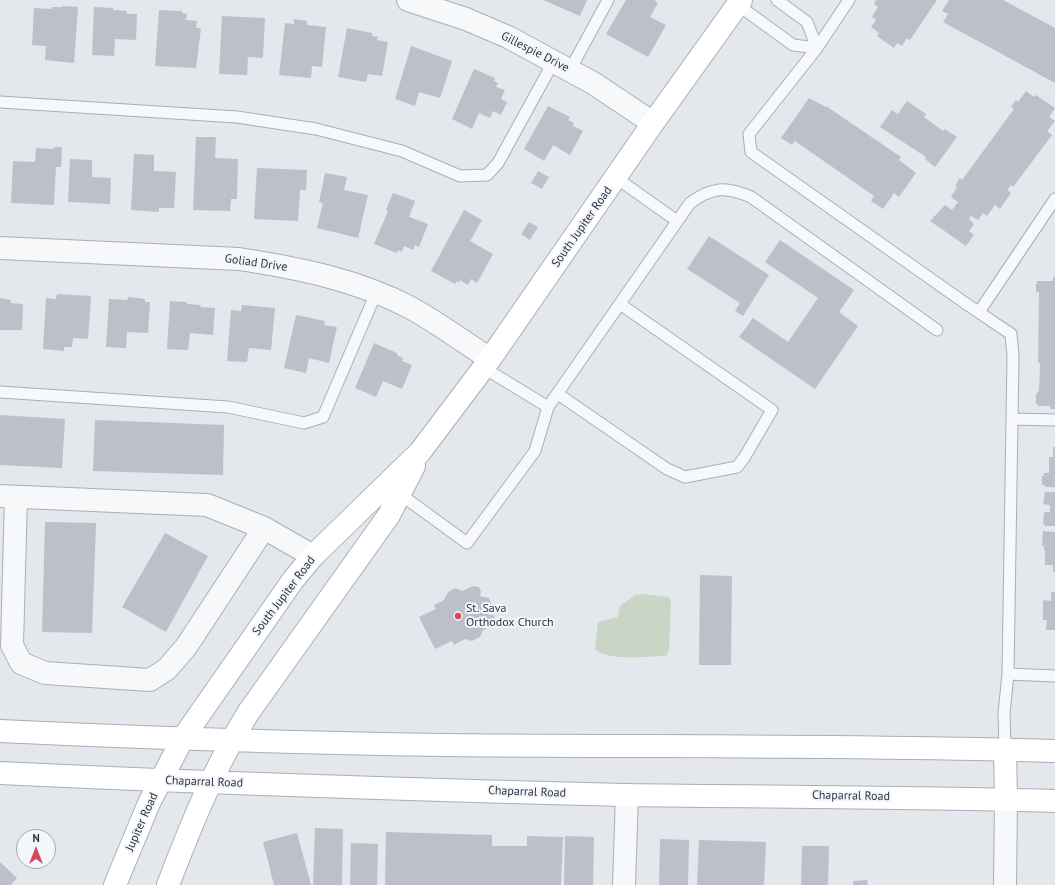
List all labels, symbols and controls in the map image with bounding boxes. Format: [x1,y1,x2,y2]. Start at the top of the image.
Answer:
street label: Gillespie Drive [498,29,572,75]
street label: South Jupiter Road [549,184,615,270]
street label: Goliad Drive [224,251,288,275]
street label: South Jupiter Road [250,554,318,638]
place label: St. Sava Orthodox Church [466,602,554,630]
marker: St. Sava Orthodox Church [453,611,463,621]
street label: Chaparral Road [165,773,243,791]
street label: Chaparral Road [488,783,566,801]
street label: Chaparral Road [812,788,890,804]
street label: Jupiter Road [123,791,161,853]
north arrow [16,829,56,869]
text: N [32,831,40,845]

